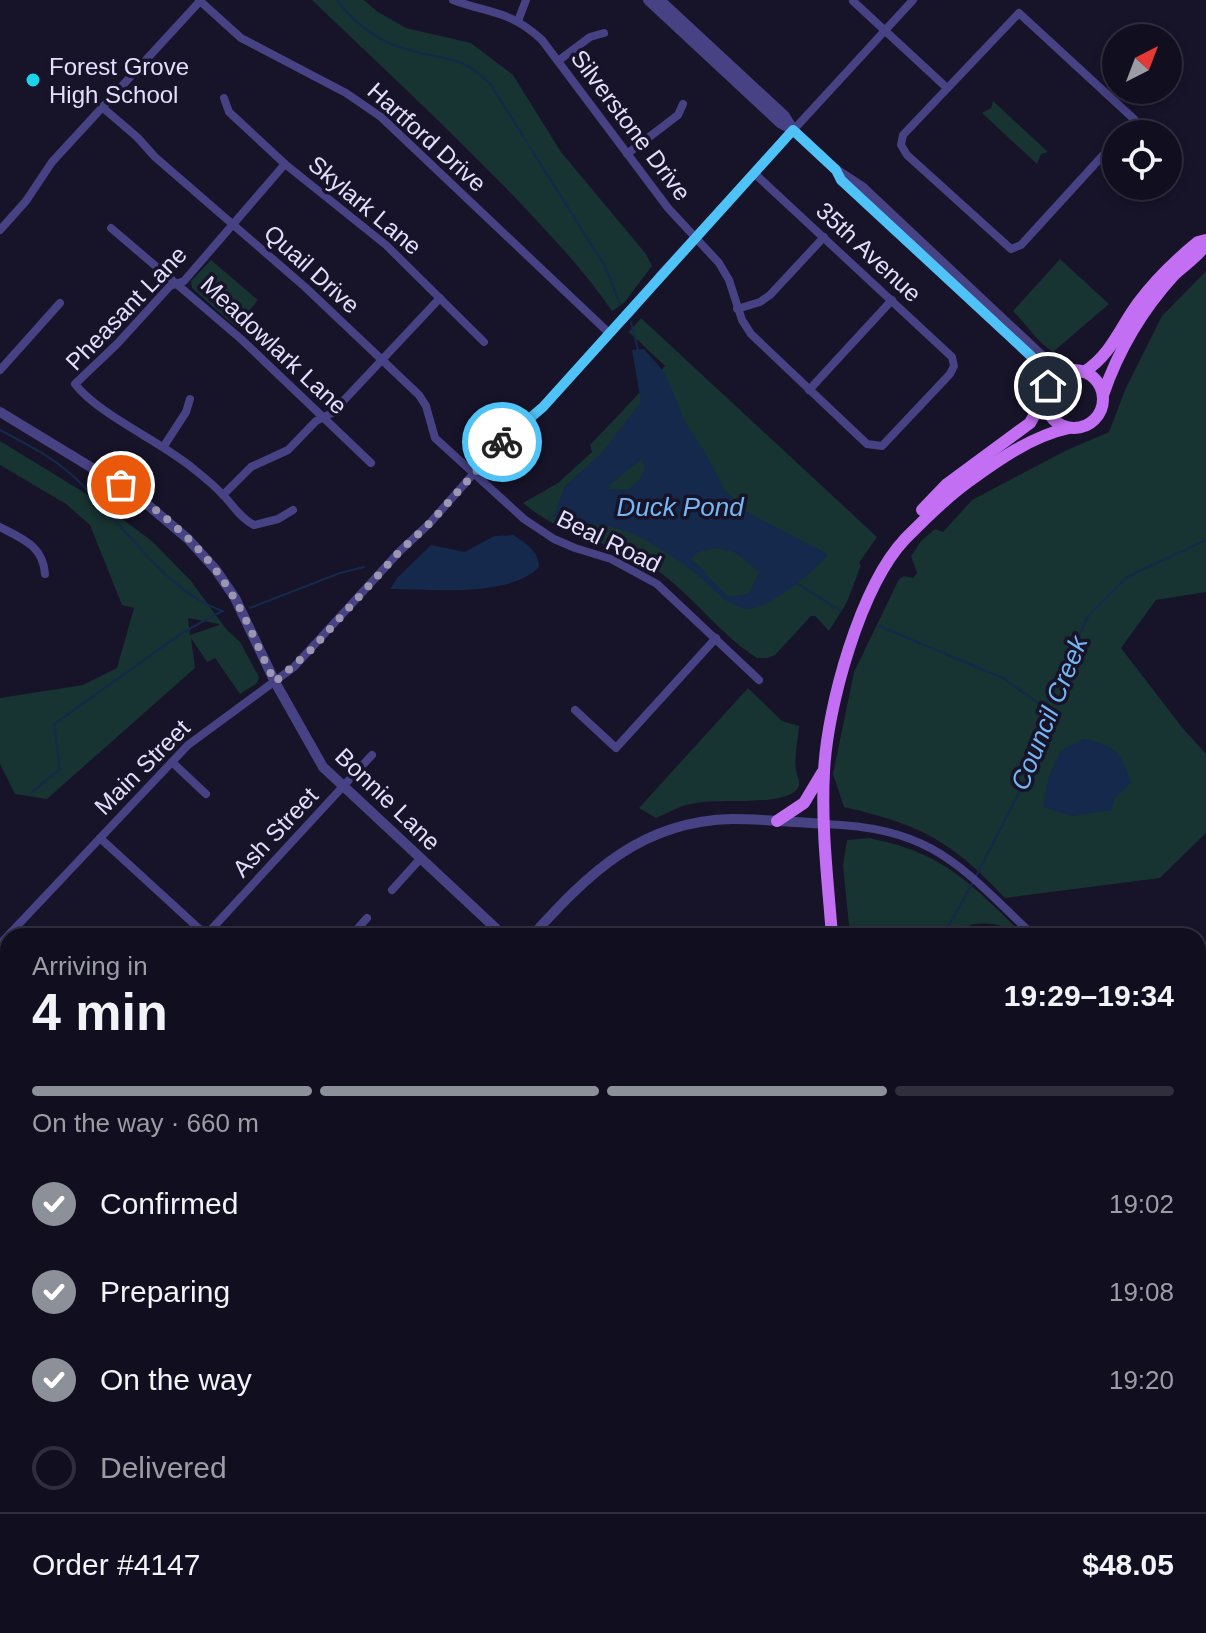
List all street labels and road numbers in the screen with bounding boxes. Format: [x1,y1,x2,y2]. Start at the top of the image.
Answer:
street label: Silverstone Drive [566,44,696,206]
street label: Hartford Drive [362,77,492,197]
street label: Skylark Lane [303,150,427,260]
street label: 35th Avenue [811,197,927,307]
street label: Quail Drive [259,219,365,319]
street label: Pheasant Lane [60,241,192,375]
street label: Meadowlark Lane [196,271,352,419]
street label: Beal Road [553,504,665,578]
street label: Main Street [89,714,195,820]
street label: Bonnie Lane [330,742,446,856]
street label: Ash Street [227,782,323,882]

